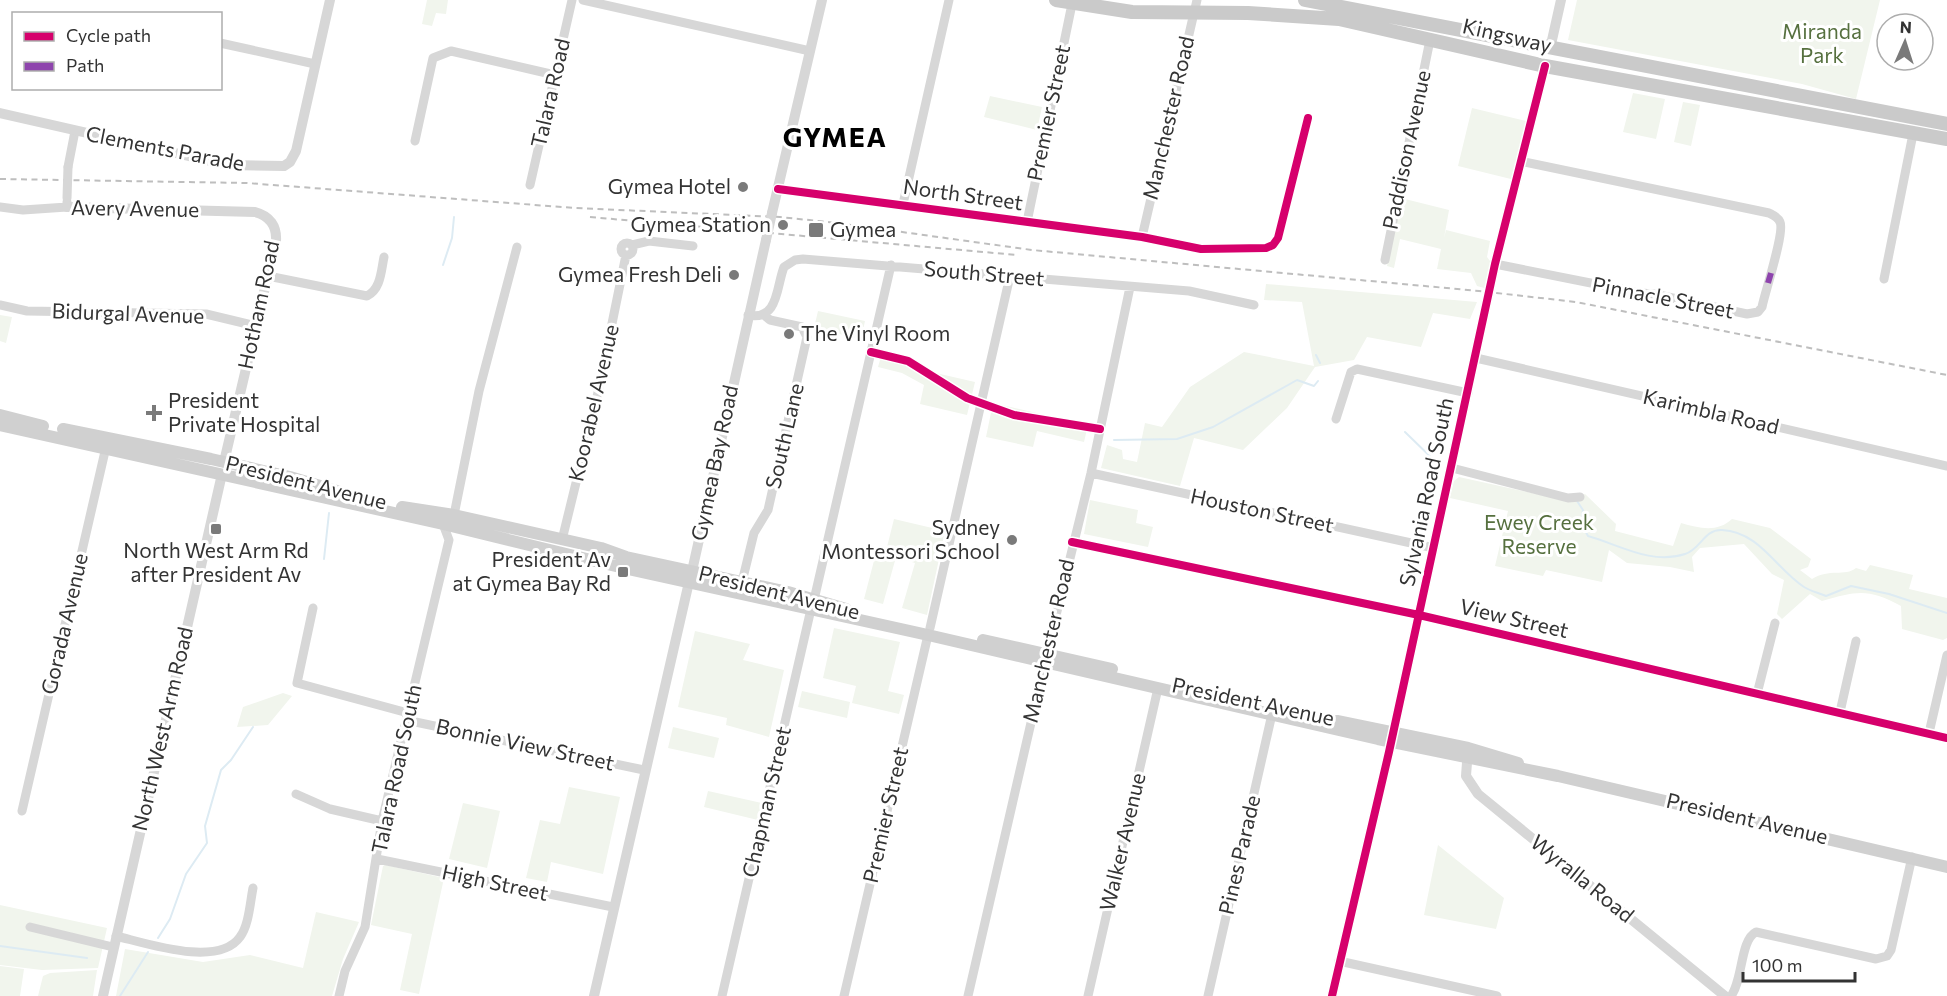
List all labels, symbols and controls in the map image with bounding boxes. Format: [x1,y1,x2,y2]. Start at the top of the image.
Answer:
legend [12,12,222,90]
street label: Kingsway [1460,12,1554,57]
north arrow [1875,12,1935,72]
text: N [1899,17,1912,36]
park label: Miranda Park [1782,18,1862,67]
text: Cycle path [66,24,151,46]
street label: Manchester Road [1137,34,1198,202]
street label: Talara Road [525,36,574,150]
street label: Premier Street [1021,42,1074,183]
text: Path [66,54,104,76]
street label: Paddison Avenue [1376,68,1435,232]
street label: Clements Parade [84,120,247,175]
district label: GYMEA [783,120,887,153]
place label: Gymea Hotel [608,173,731,198]
street label: North Street [902,173,1025,214]
marker: Gymea Hotel [736,180,750,194]
street label: Avery Avenue [71,194,199,221]
place label: Gymea Station [631,211,771,236]
place label: Gymea [830,216,896,241]
marker: Gymea Station [776,218,790,232]
marker: Gymea [807,221,825,239]
street label: Hotham Road [232,238,283,371]
street label: South Street [923,255,1045,290]
place label: Gymea Fresh Deli [558,261,722,286]
marker: Gymea Fresh Deli [727,268,741,282]
street label: Pinnacle Street [1590,271,1736,323]
street label: Bidurgal Avenue [51,297,205,328]
place label: The Vinyl Room [801,320,950,345]
street label: Koorabel Avenue [562,322,623,484]
marker: The Vinyl Room [782,327,796,341]
street label: South Lane [759,381,808,491]
street label: Gymea Bay Road [685,383,742,543]
street label: Karimbla Road [1641,383,1782,438]
place label: President Private Hospital [168,387,320,436]
street label: Sylvania Road South [1393,395,1458,588]
marker: President Private Hospital [145,404,163,422]
street label: President Avenue [223,449,389,514]
street label: Houston Street [1188,482,1336,537]
park label: Ewey Creek Reserve [1484,509,1594,558]
place label: Sydney Montessori School [821,514,1000,563]
marker: North West Arm Rd after President Av [209,522,223,536]
marker: Sydney Montessori School [1005,533,1019,547]
place label: North West Arm Rd after President Av [123,537,309,586]
place label: President Av at Gymea Bay Rd [452,546,611,595]
street label: Gorada Avenue [35,551,92,697]
street label: Manchester Road [1017,557,1078,725]
street label: President Avenue [696,559,862,624]
marker: President Av at Gymea Bay Rd [616,565,630,579]
street label: View Street [1458,593,1571,642]
street label: North West Arm Road [126,624,197,833]
street label: President Avenue [1170,671,1337,730]
street label: Talara Road South [365,682,426,856]
street label: Bonnie View Street [434,712,617,775]
street label: Chapman Street [736,724,795,880]
street label: Premier Street [857,744,912,885]
street label: Walker Avenue [1093,770,1150,913]
street label: President Avenue [1664,787,1831,848]
street label: Pines Parade [1213,793,1264,917]
street label: Wyralla Road [1526,829,1640,927]
street label: High Street [440,858,551,905]
scale bar [1743,945,1856,983]
text: 100 m [1752,954,1802,976]

